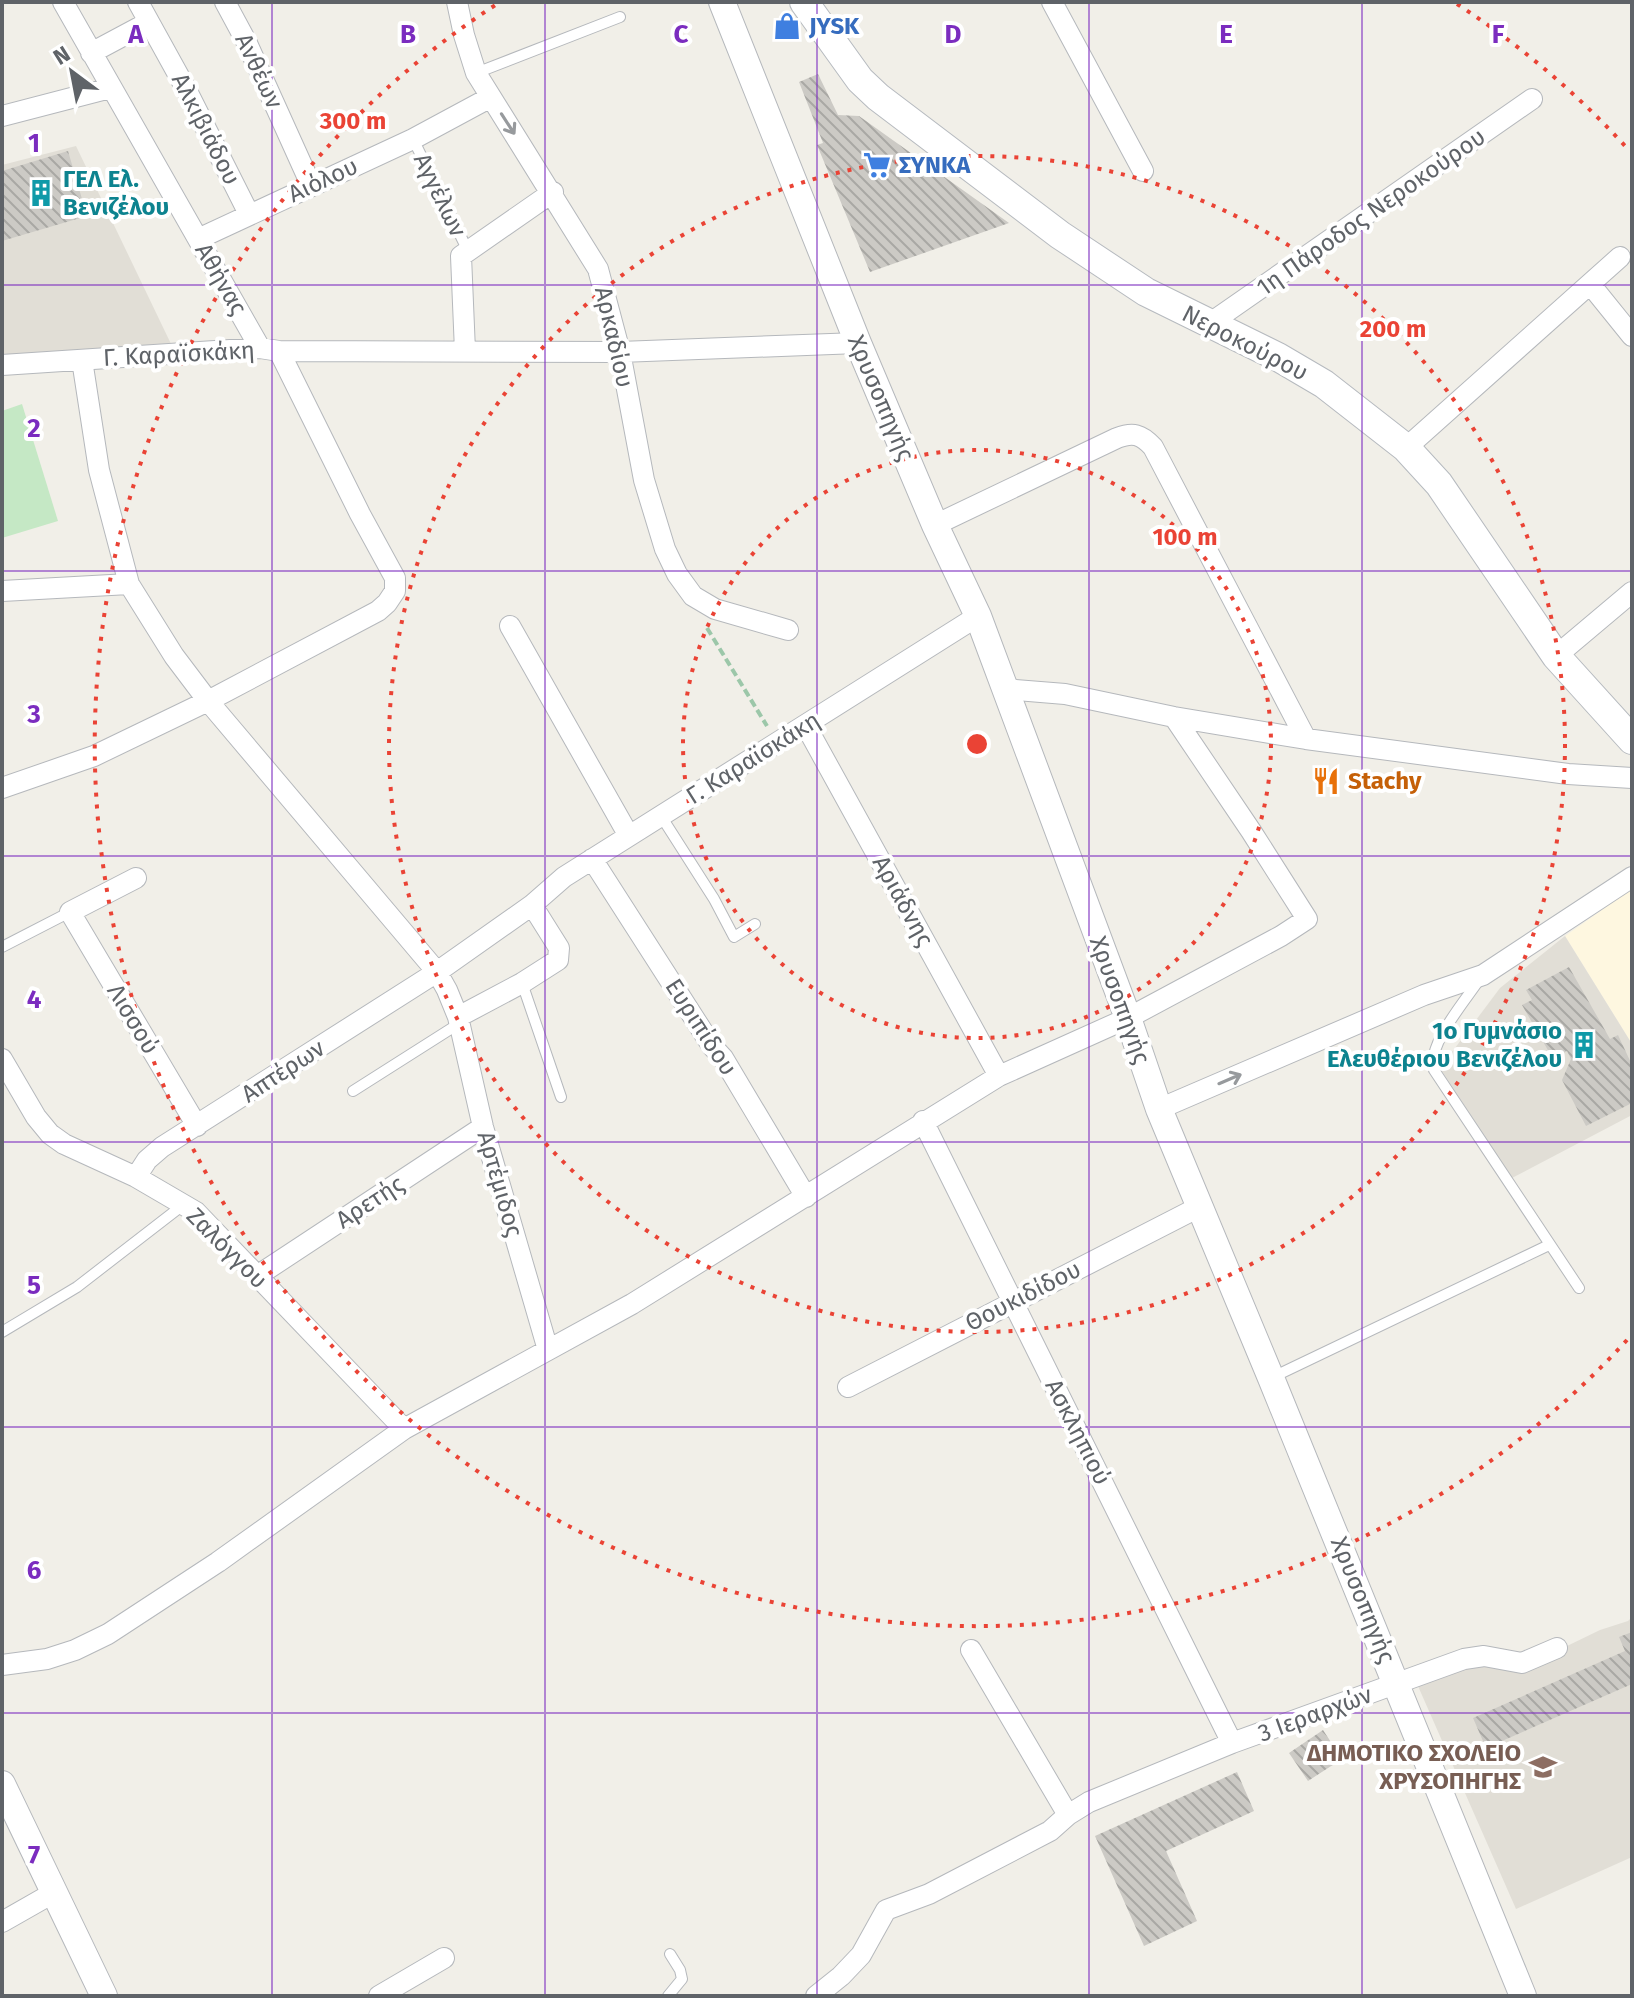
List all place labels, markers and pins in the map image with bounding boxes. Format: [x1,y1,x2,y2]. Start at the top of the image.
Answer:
shop icon: JYSK [772,11,802,41]
place label: JYSK [808,12,860,40]
supermarket icon: ΣΥΝΚΑ [862,150,892,180]
place label: ΣΥΝΚΑ [899,151,971,179]
place label: ΓΕΛ Ελ. Βενιζέλου [63,165,169,221]
building icon: ΓΕΛ Ελ. Βενιζέλου [26,178,56,208]
centre of rings [963,730,991,758]
restaurant icon: Stachy [1311,766,1341,796]
place label: Stachy [1348,767,1422,795]
place label: 1ο Γυμνάσιο Ελευθέριου Βενιζέλου [1327,1017,1562,1073]
building icon: 1ο Γυμνάσιο Ελευθέριου Βενιζέλου [1569,1030,1599,1060]
place label: ΔΗΜΟΤΙΚΟ ΣΧΟΛΕΙΟ ΧΡΥΣΟΠΗΓΗΣ [1306,1739,1521,1795]
school or university icon: ΔΗΜΟΤΙΚΟ ΣΧΟΛΕΙΟ ΧΡΥΣΟΠΗΓΗΣ [1528,1752,1558,1782]

